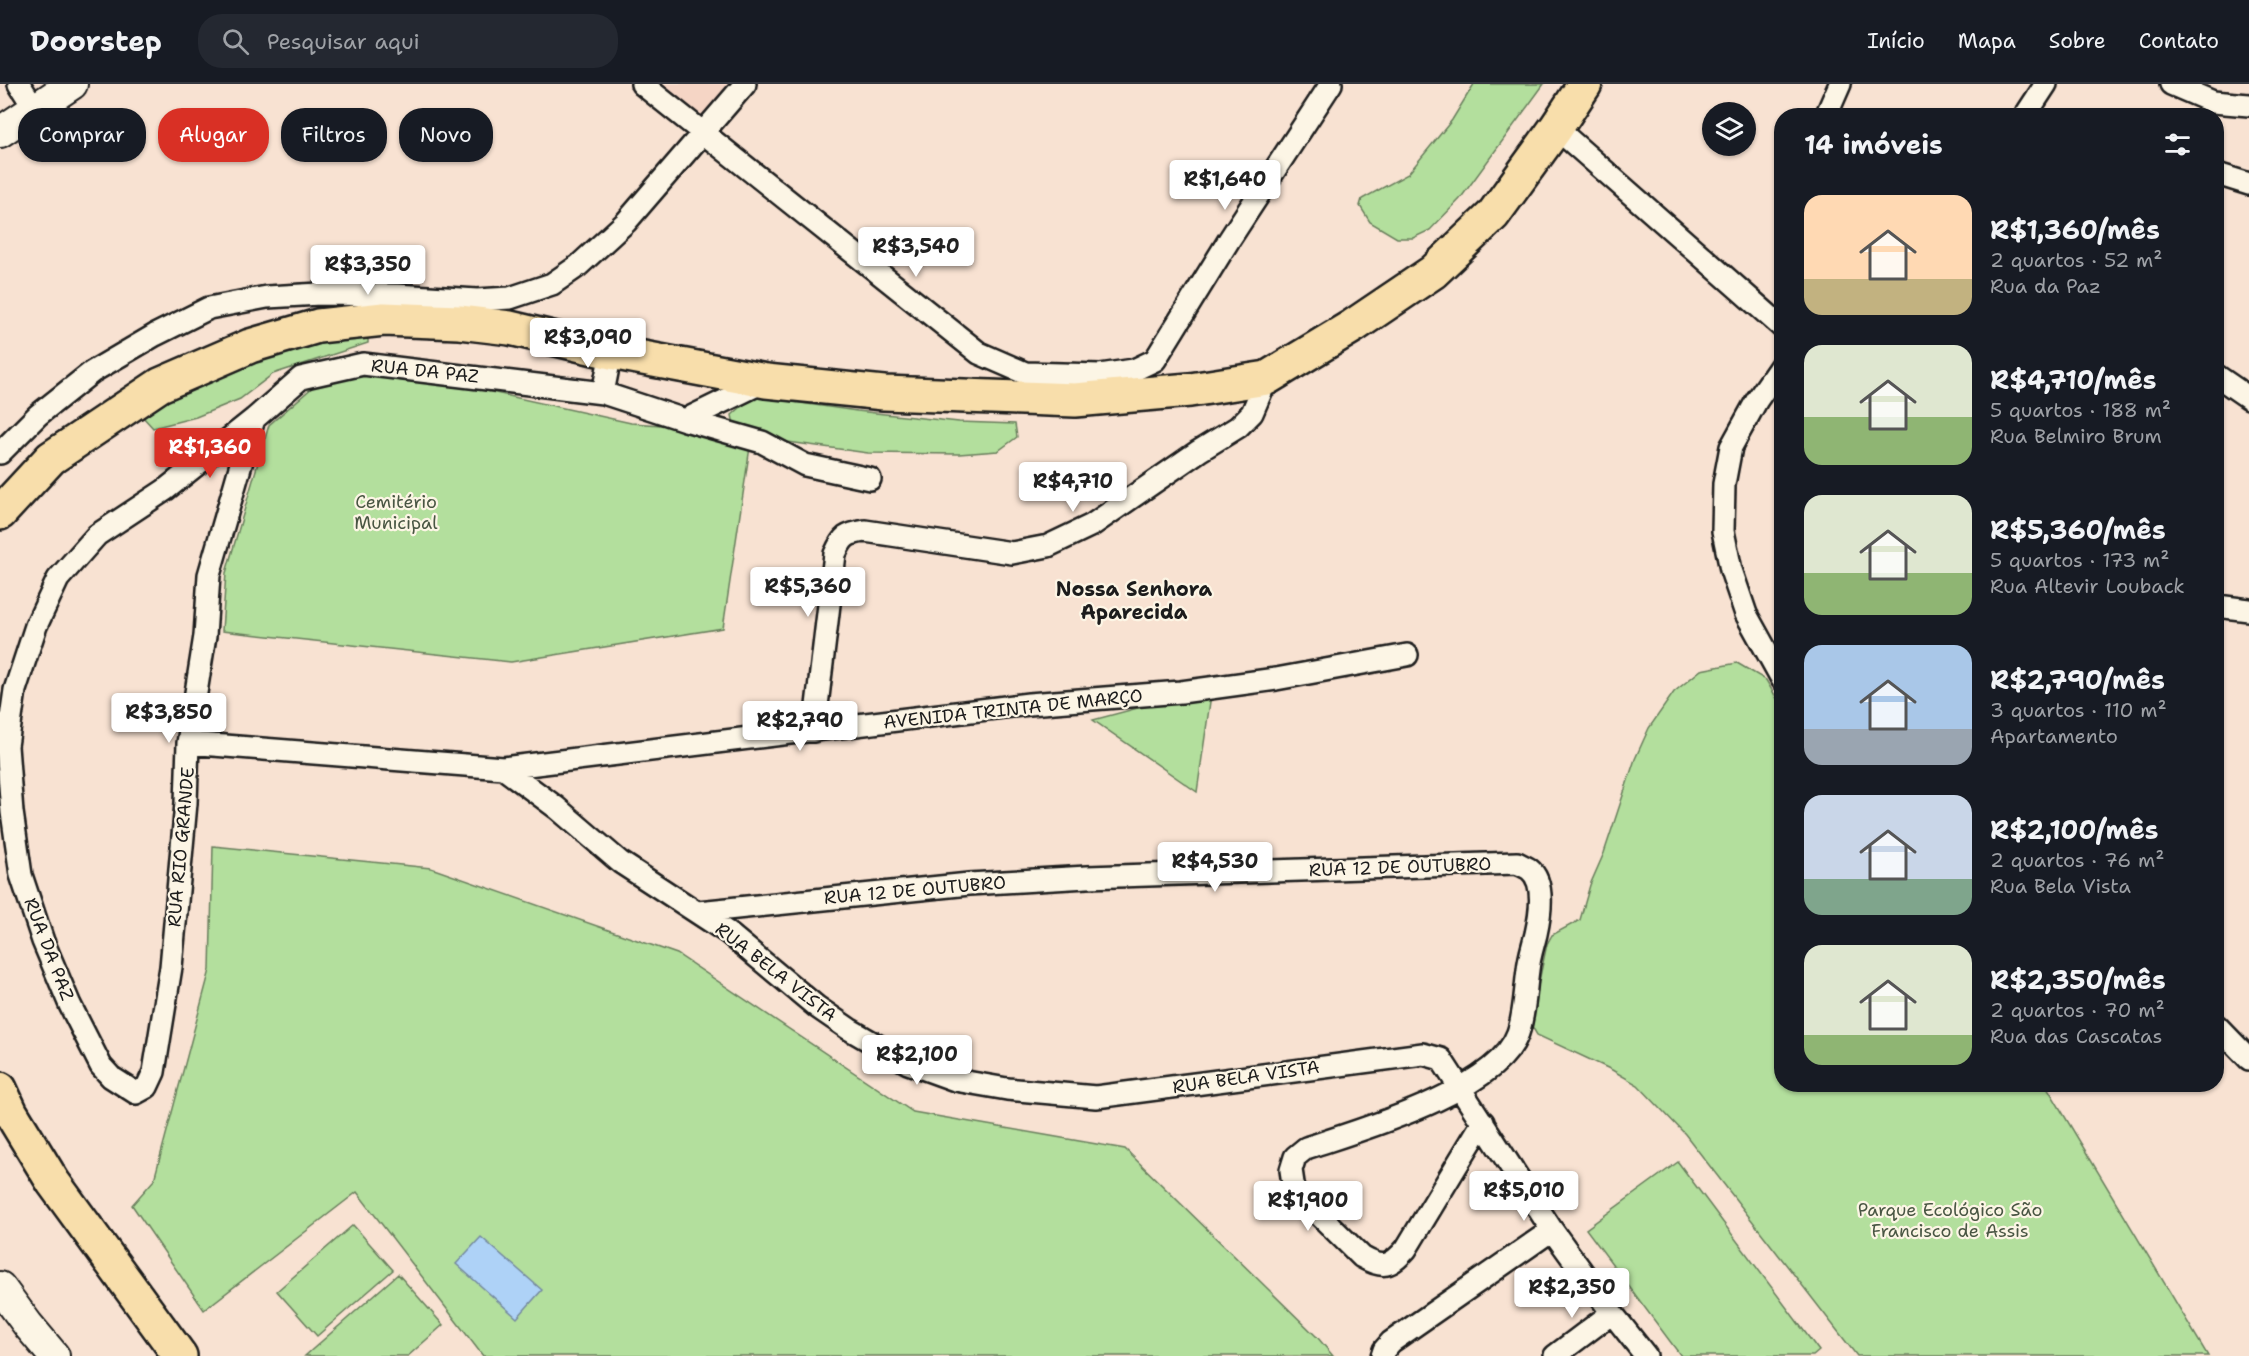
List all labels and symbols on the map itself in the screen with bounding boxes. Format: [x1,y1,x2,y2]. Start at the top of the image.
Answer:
pin: R$1,640 [1170,160,1280,211]
pin: R$3,540 [861,227,971,278]
pin: R$3,350 [313,245,423,296]
pin: R$3,090 [533,318,643,369]
street label: RUA DA PAZ [370,353,480,389]
pin: R$1,360 [155,428,265,479]
pin: R$4,710 [1018,462,1128,513]
park label: Cemitério Municipal [354,490,438,535]
pin: R$5,360 [753,567,863,618]
district label: Nossa Senhora Aparecida [1056,576,1213,625]
street label: AVENIDA TRINTA DE MARÇO [882,683,1144,735]
pin: R$3,850 [114,693,224,744]
pin: R$2,790 [745,701,855,752]
street label: RUA RIO GRANDE [162,766,200,928]
pin: R$4,530 [1160,842,1270,893]
street label: RUA 12 DE OUTUBRO [1308,852,1492,882]
street label: RUA 12 DE OUTUBRO [823,870,1007,910]
street label: RUA DA PAZ [18,894,80,1004]
street label: RUA BELA VISTA [710,917,842,1027]
pin: R$2,100 [862,1035,972,1086]
street label: RUA BELA VISTA [1171,1055,1321,1099]
pin: R$5,010 [1469,1171,1579,1222]
pin: R$1,900 [1253,1181,1363,1232]
park label: Parque Ecológico São Francisco de Assis [1858,1198,2042,1243]
pin: R$2,350 [1517,1268,1627,1319]

